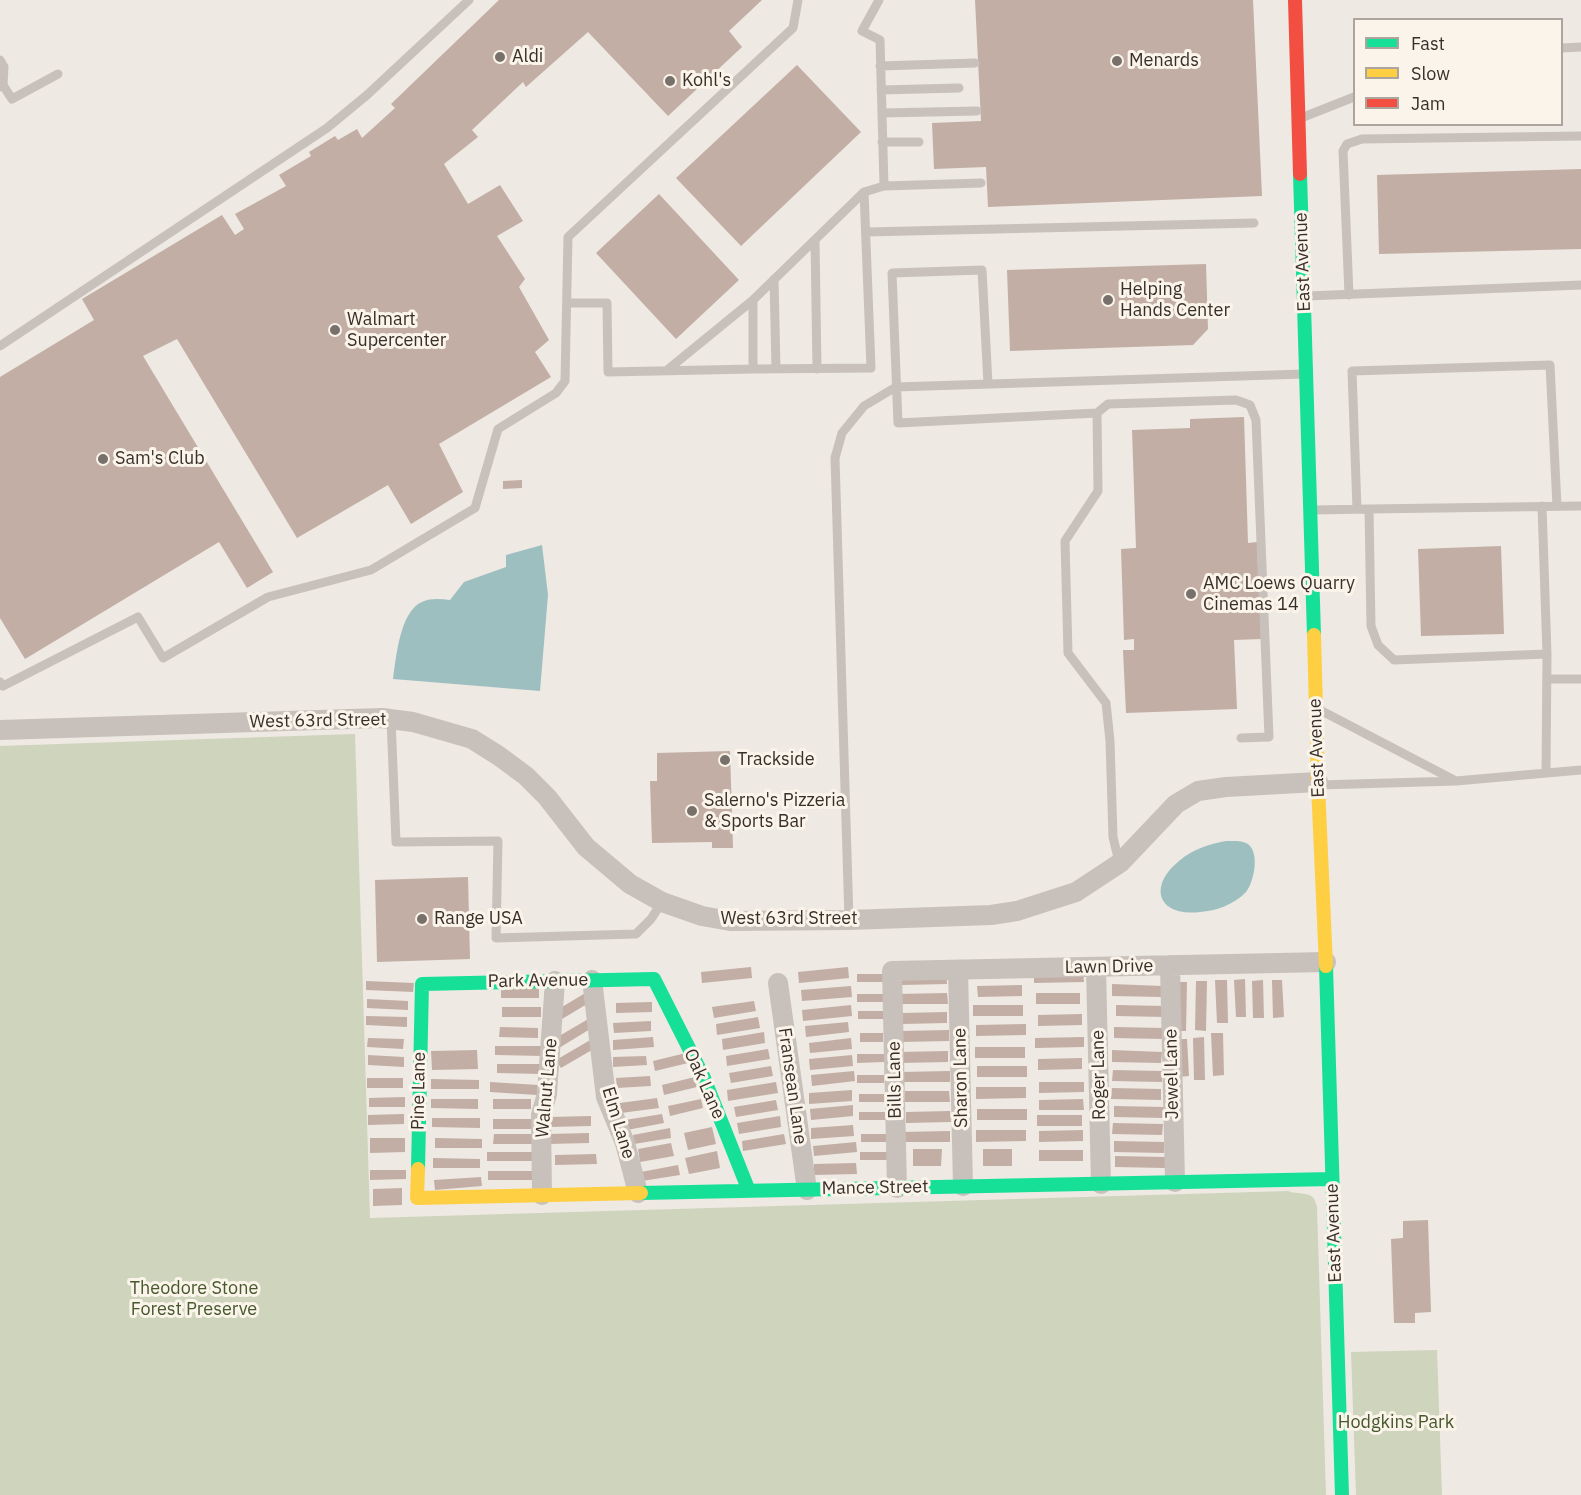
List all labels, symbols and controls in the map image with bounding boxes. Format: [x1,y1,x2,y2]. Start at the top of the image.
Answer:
legend [1353,18,1563,126]
text: Fast [1411,32,1445,55]
place label: Aldi [512,46,543,68]
marker: Aldi [493,50,507,64]
place label: Menards [1129,50,1199,72]
marker: Menards [1110,54,1124,68]
text: Slow [1411,62,1450,85]
place label: Kohl's [682,70,731,92]
marker: Kohl's [663,74,677,88]
text: Jam [1411,92,1446,115]
street label: East Avenue [1290,212,1316,312]
place label: Helping Hands Center [1120,279,1230,322]
marker: Helping Hands Center [1101,293,1115,307]
place label: Walmart Supercenter [347,309,446,352]
marker: Walmart Supercenter [328,323,342,337]
place label: Sam's Club [115,448,205,470]
marker: Sam's Club [96,452,110,466]
place label: AMC Loews Quarry Cinemas 14 [1203,573,1355,616]
marker: AMC Loews Quarry Cinemas 14 [1184,587,1198,601]
street label: East Avenue [1304,698,1330,798]
street label: West 63rd Street [249,709,387,733]
place label: Trackside [737,749,815,771]
marker: Trackside [718,753,732,767]
place label: Salerno's Pizzeria & Sports Bar [704,790,845,832]
marker: Salerno's Pizzeria & Sports Bar [685,804,699,818]
place label: Range USA [434,908,523,930]
street label: West 63rd Street [720,908,858,930]
marker: Range USA [415,912,429,926]
street label: Lawn Drive [1065,955,1153,979]
street label: Park Avenue [487,969,589,993]
street label: Fransean Lane [773,1026,811,1146]
street label: Sharon Lane [949,1028,973,1128]
street label: Jewel Lane [1160,1029,1184,1119]
street label: Roger Lane [1087,1030,1111,1120]
street label: Walnut Lane [532,1037,562,1139]
street label: Bills Lane [884,1041,906,1119]
street label: Oak Lane [679,1045,729,1123]
street label: Pine Lane [408,1052,430,1130]
street label: Elm Lane [597,1084,639,1162]
street label: Mance Street [821,1176,929,1200]
street label: East Avenue [1321,1183,1347,1283]
park label: Theodore Stone Forest Preserve [130,1278,258,1320]
park label: Hodgkins Park [1338,1412,1454,1434]

